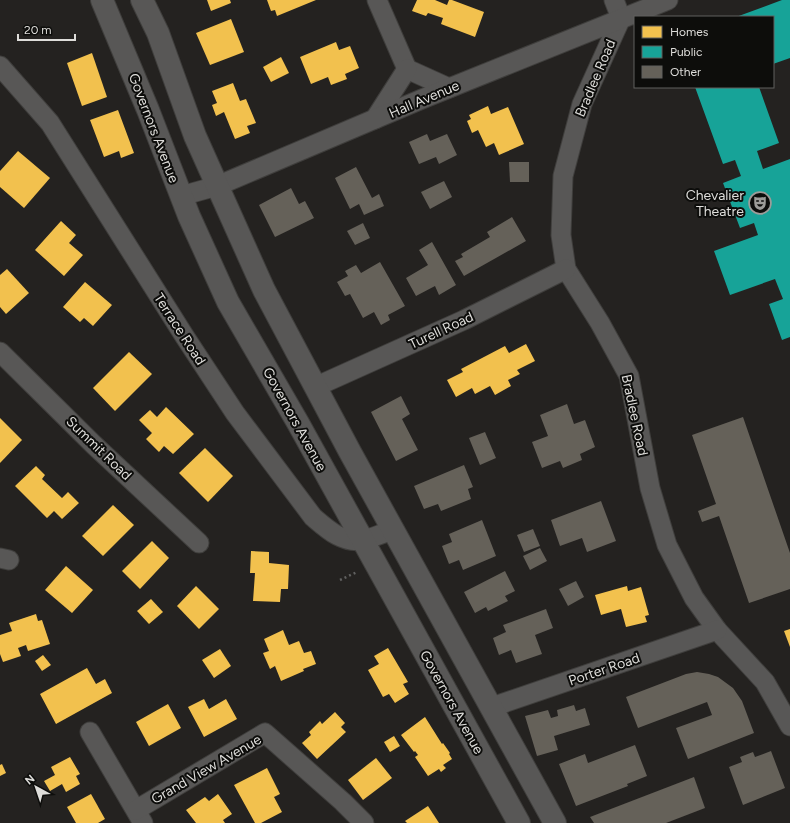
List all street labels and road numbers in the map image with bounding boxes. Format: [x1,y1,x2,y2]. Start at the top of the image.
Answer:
street label: Bradlee Road [571,37,619,120]
street label: Governors Avenue [125,71,182,186]
street label: Hall Avenue [387,77,462,122]
street label: Terrace Road [150,290,209,368]
street label: Turell Road [406,308,476,353]
street label: Governors Avenue [259,364,330,474]
street label: Bradlee Road [618,373,651,457]
street label: Summit Road [62,413,135,484]
street label: Governors Avenue [416,647,487,757]
street label: Porter Road [566,649,642,690]
street label: Grand View Avenue [148,731,265,808]

